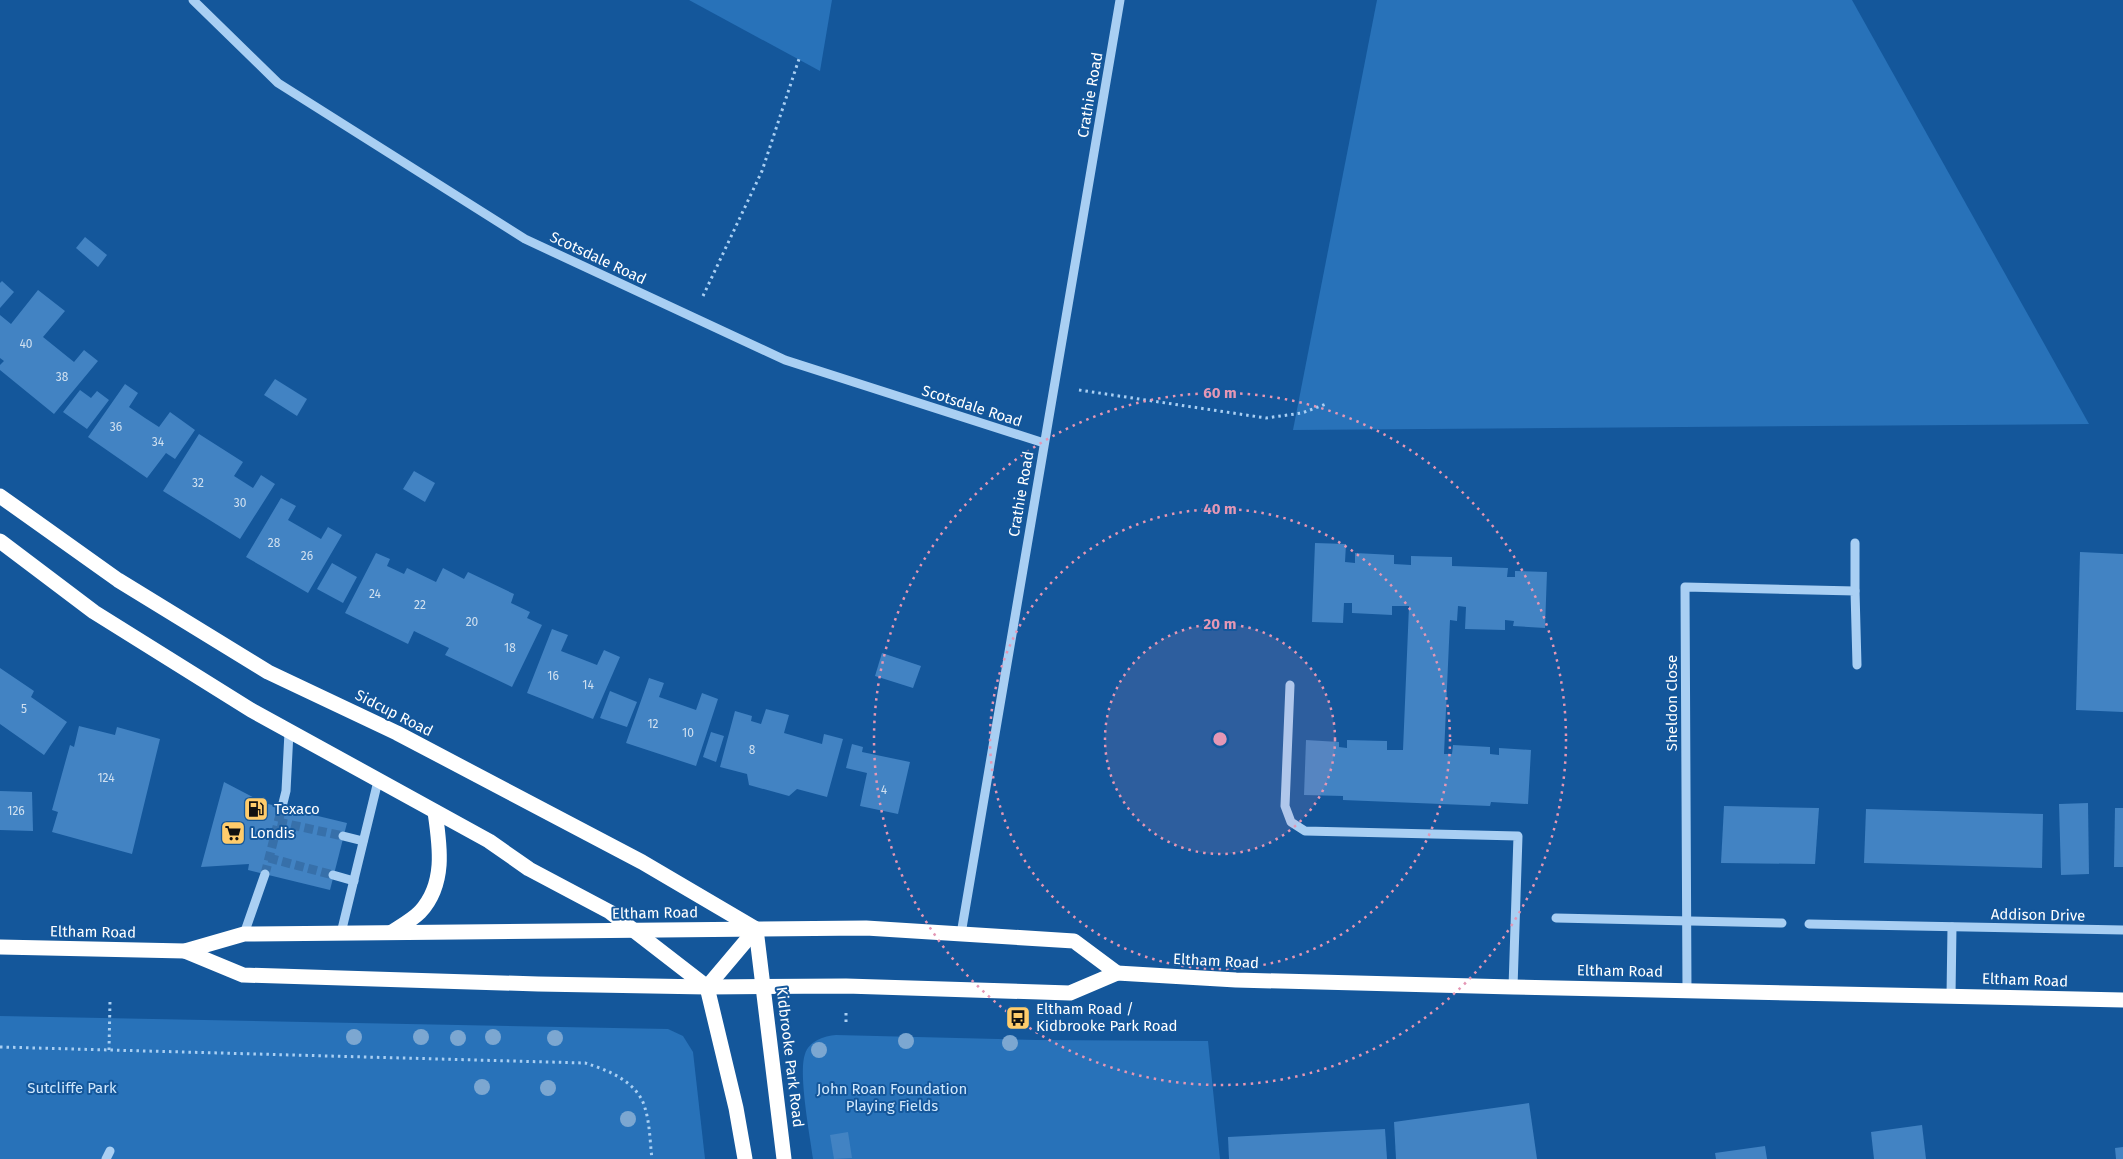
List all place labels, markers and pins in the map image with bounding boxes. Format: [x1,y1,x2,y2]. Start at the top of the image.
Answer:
centre of rings [1211,730,1229,748]
fuel station icon: Texaco [243,796,269,822]
place label: Texaco [274,800,320,818]
supermarket icon: Londis [220,820,246,846]
place label: Londis [250,824,295,842]
place label: Eltham Road / Kidbrooke Park Road [1036,1000,1178,1035]
bus stop icon: Eltham Road / Kidbrooke Park Road [1005,1005,1031,1031]

